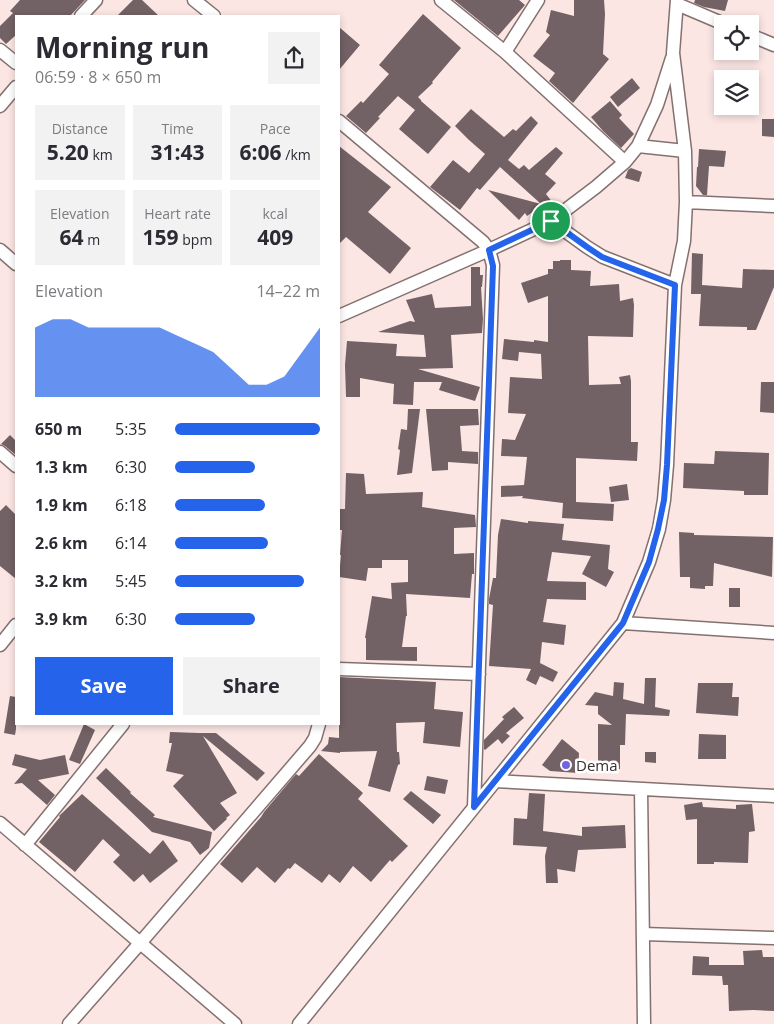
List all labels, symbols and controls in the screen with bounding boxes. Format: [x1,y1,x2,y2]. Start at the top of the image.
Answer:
map controls [714,15,759,115]
button: locate [714,15,759,60]
text: Morning run [35,28,209,66]
button: share [268,32,320,84]
text: 06:59 · 8 × 650 m [35,66,161,88]
button: layers [714,70,759,115]
text: Distance [52,119,108,138]
text: Time [161,119,194,138]
text: Pace [260,119,291,138]
text: 5.20 [47,138,89,166]
text: 31:43 [150,138,205,166]
text: 6:06 [240,138,282,166]
text: km [89,145,113,164]
text: /km [282,145,311,164]
pin [530,200,572,242]
text: Elevation [50,204,110,223]
text: Heart rate [144,204,211,223]
text: kcal [262,204,288,223]
icon: arrive [537,207,565,235]
text: 64 [60,223,84,251]
text: 159 [143,223,179,251]
text: 409 [257,223,293,251]
text: m [84,230,100,249]
text: bpm [179,230,212,249]
text: Elevation [35,280,103,302]
text: 14–22 m [256,280,320,302]
text: 650 m [35,418,82,440]
text: 5:35 [115,418,147,440]
text: 1.3 km [35,456,88,478]
text: 6:30 [115,456,147,478]
text: 1.9 km [35,494,88,516]
text: 6:18 [115,494,147,516]
text: 2.6 km [35,532,88,554]
text: 6:14 [115,532,147,554]
text: 3.2 km [35,570,88,592]
text: 5:45 [115,570,147,592]
text: 3.9 km [35,608,88,630]
text: 6:30 [115,608,147,630]
button: Save [35,657,173,715]
button: Share [183,657,320,715]
place label: Dema [576,755,618,775]
marker: Dema [560,759,572,771]

